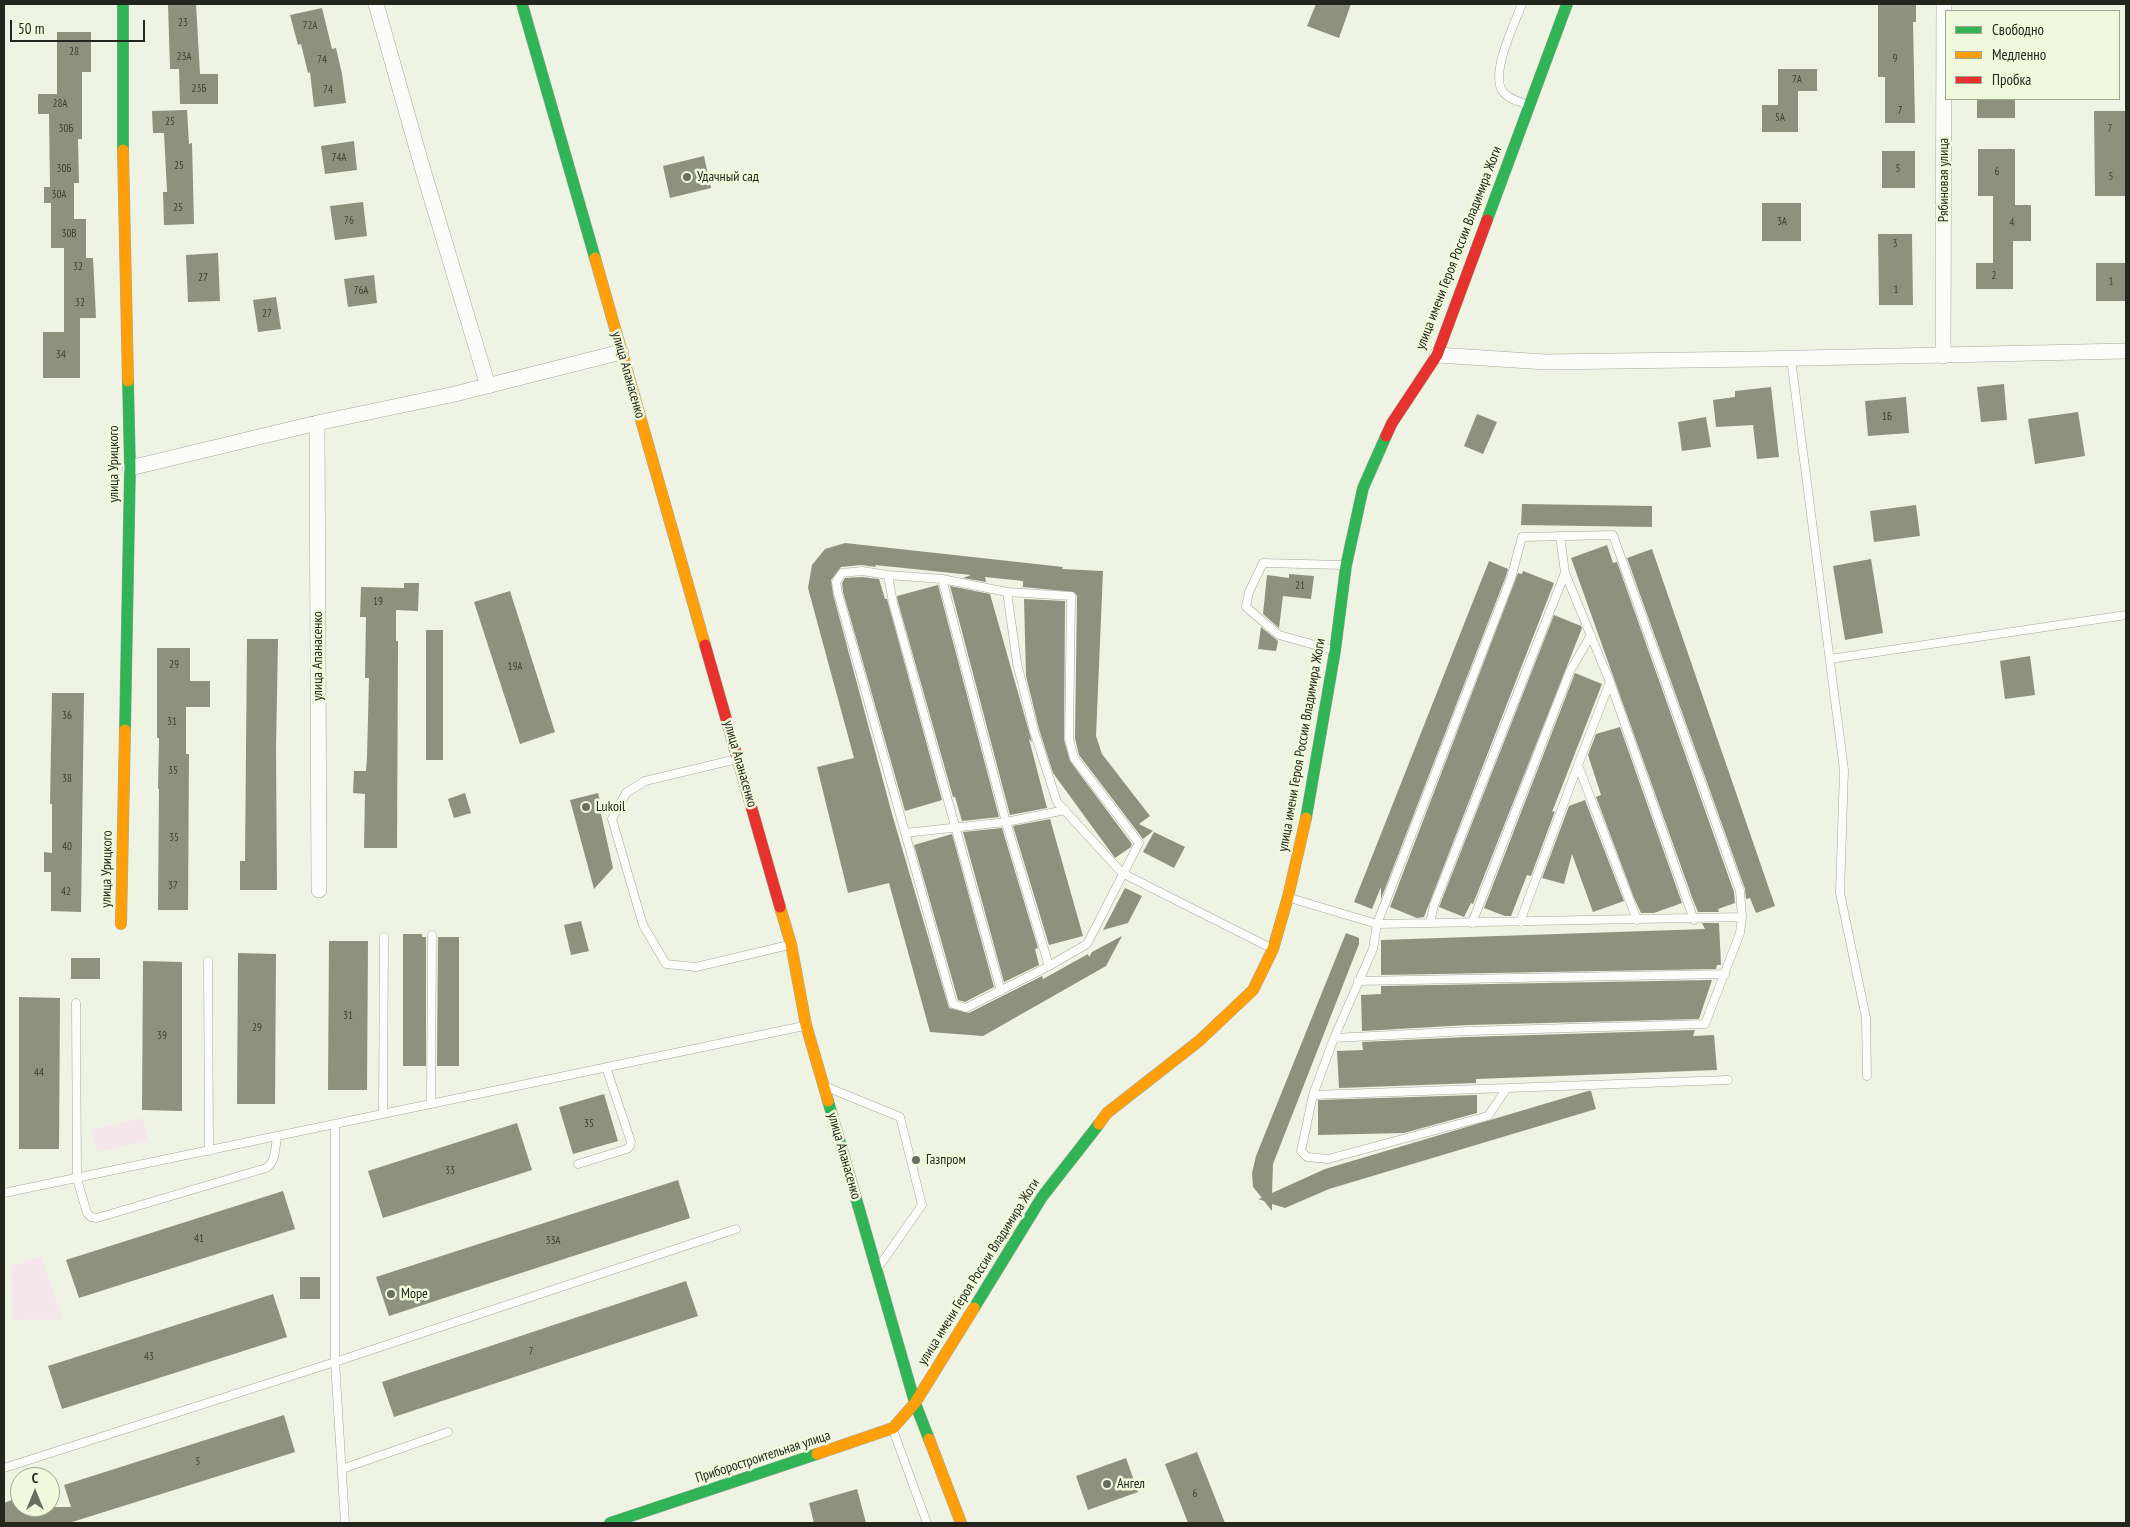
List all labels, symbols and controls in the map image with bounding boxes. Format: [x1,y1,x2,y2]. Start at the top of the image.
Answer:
scale bar [12,10,148,42]
legend [1945,10,2120,100]
house number: 23 [178,16,188,30]
text: 50 m [18,19,44,38]
house number: 72А [302,19,318,33]
text: Свободно [1992,20,2044,39]
house number: 28 [69,45,79,59]
text: Медленно [1992,45,2046,64]
house number: 23А [176,50,192,64]
house number: 9 [1893,52,1897,66]
house number: 74 [317,53,327,67]
text: Пробка [1992,70,2031,89]
house number: 7А [1792,73,1802,87]
house number: 23Б [192,82,206,96]
house number: 74 [323,83,333,97]
house number: 28А [52,97,68,111]
house number: 7 [1898,104,1902,118]
house number: 5А [1775,111,1785,125]
house number: 25 [165,115,175,129]
house number: 30Б [59,122,73,136]
house number: 7 [2108,122,2112,136]
street label: Рябиновая улица [1936,138,1952,222]
street label: улица имени Героя России Владимира Жоги [1412,144,1506,352]
house number: 74А [331,151,347,165]
house number: 25 [174,159,184,173]
house number: 30Б [57,162,71,176]
house number: 5 [1896,162,1900,176]
house number: 6 [1995,165,1999,179]
place label: Удачный сад [697,169,759,185]
house number: 5 [2109,170,2113,184]
marker: Удачный сад [681,171,693,183]
house number: 30А [51,188,67,202]
house number: 25 [173,201,183,215]
house number: 76 [344,214,354,228]
house number: 3А [1777,215,1787,229]
house number: 4 [2010,216,2014,230]
house number: 30В [61,227,77,241]
house number: 3 [1893,237,1897,251]
house number: 32 [73,260,83,274]
house number: 2 [1992,269,1996,283]
house number: 27 [198,271,208,285]
house number: 1 [2109,275,2113,289]
house number: 1 [1894,283,1898,297]
house number: 76А [353,284,369,298]
house number: 32 [75,296,85,310]
house number: 27 [262,307,272,321]
street label: улица Апанасенко [608,330,648,420]
house number: 34 [56,348,66,362]
house number: 1Б [1882,410,1892,424]
street label: улица Урицкого [106,425,122,503]
house number: 21 [1295,579,1305,593]
house number: 19 [373,595,383,609]
street label: улица Апанасенко [310,611,326,701]
street label: улица имени Героя России Владимира Жоги [1275,637,1329,853]
house number: 29 [169,658,179,672]
house number: 19А [507,660,523,674]
house number: 36 [62,709,72,723]
house number: 31 [167,715,177,729]
street label: улица Апанасенко [720,719,760,809]
house number: 35 [168,764,178,778]
house number: 38 [62,772,72,786]
place label: Lukoil [596,799,625,815]
marker: Lukoil [580,801,592,813]
street label: улица Урицкого [98,830,116,908]
house number: 35 [169,831,179,845]
house number: 40 [62,840,72,854]
house number: 37 [168,879,178,893]
house number: 42 [61,885,71,899]
house number: 31 [343,1009,353,1023]
house number: 29 [252,1021,262,1035]
house number: 39 [157,1029,167,1043]
house number: 44 [34,1066,44,1080]
street label: улица Апанасенко [824,1111,864,1201]
house number: 35 [584,1117,594,1131]
place label: Газпром [926,1152,966,1168]
marker: Газпром [910,1154,922,1166]
house number: 33 [445,1164,455,1178]
street label: улица имени Героя России Владимира Жоги [915,1176,1043,1368]
house number: 41 [194,1232,204,1246]
house number: 33А [545,1234,561,1248]
place label: Море [401,1286,428,1302]
marker: Море [385,1288,397,1300]
house number: 7 [529,1345,533,1359]
house number: 43 [144,1350,154,1364]
street label: Приборостроительная улица [693,1427,833,1487]
house number: 5 [196,1455,200,1469]
north arrow [10,1467,60,1517]
text: С [32,1469,38,1487]
place label: Ангел [1117,1476,1145,1492]
marker: Ангел [1101,1478,1113,1490]
house number: 6 [1193,1487,1197,1501]

